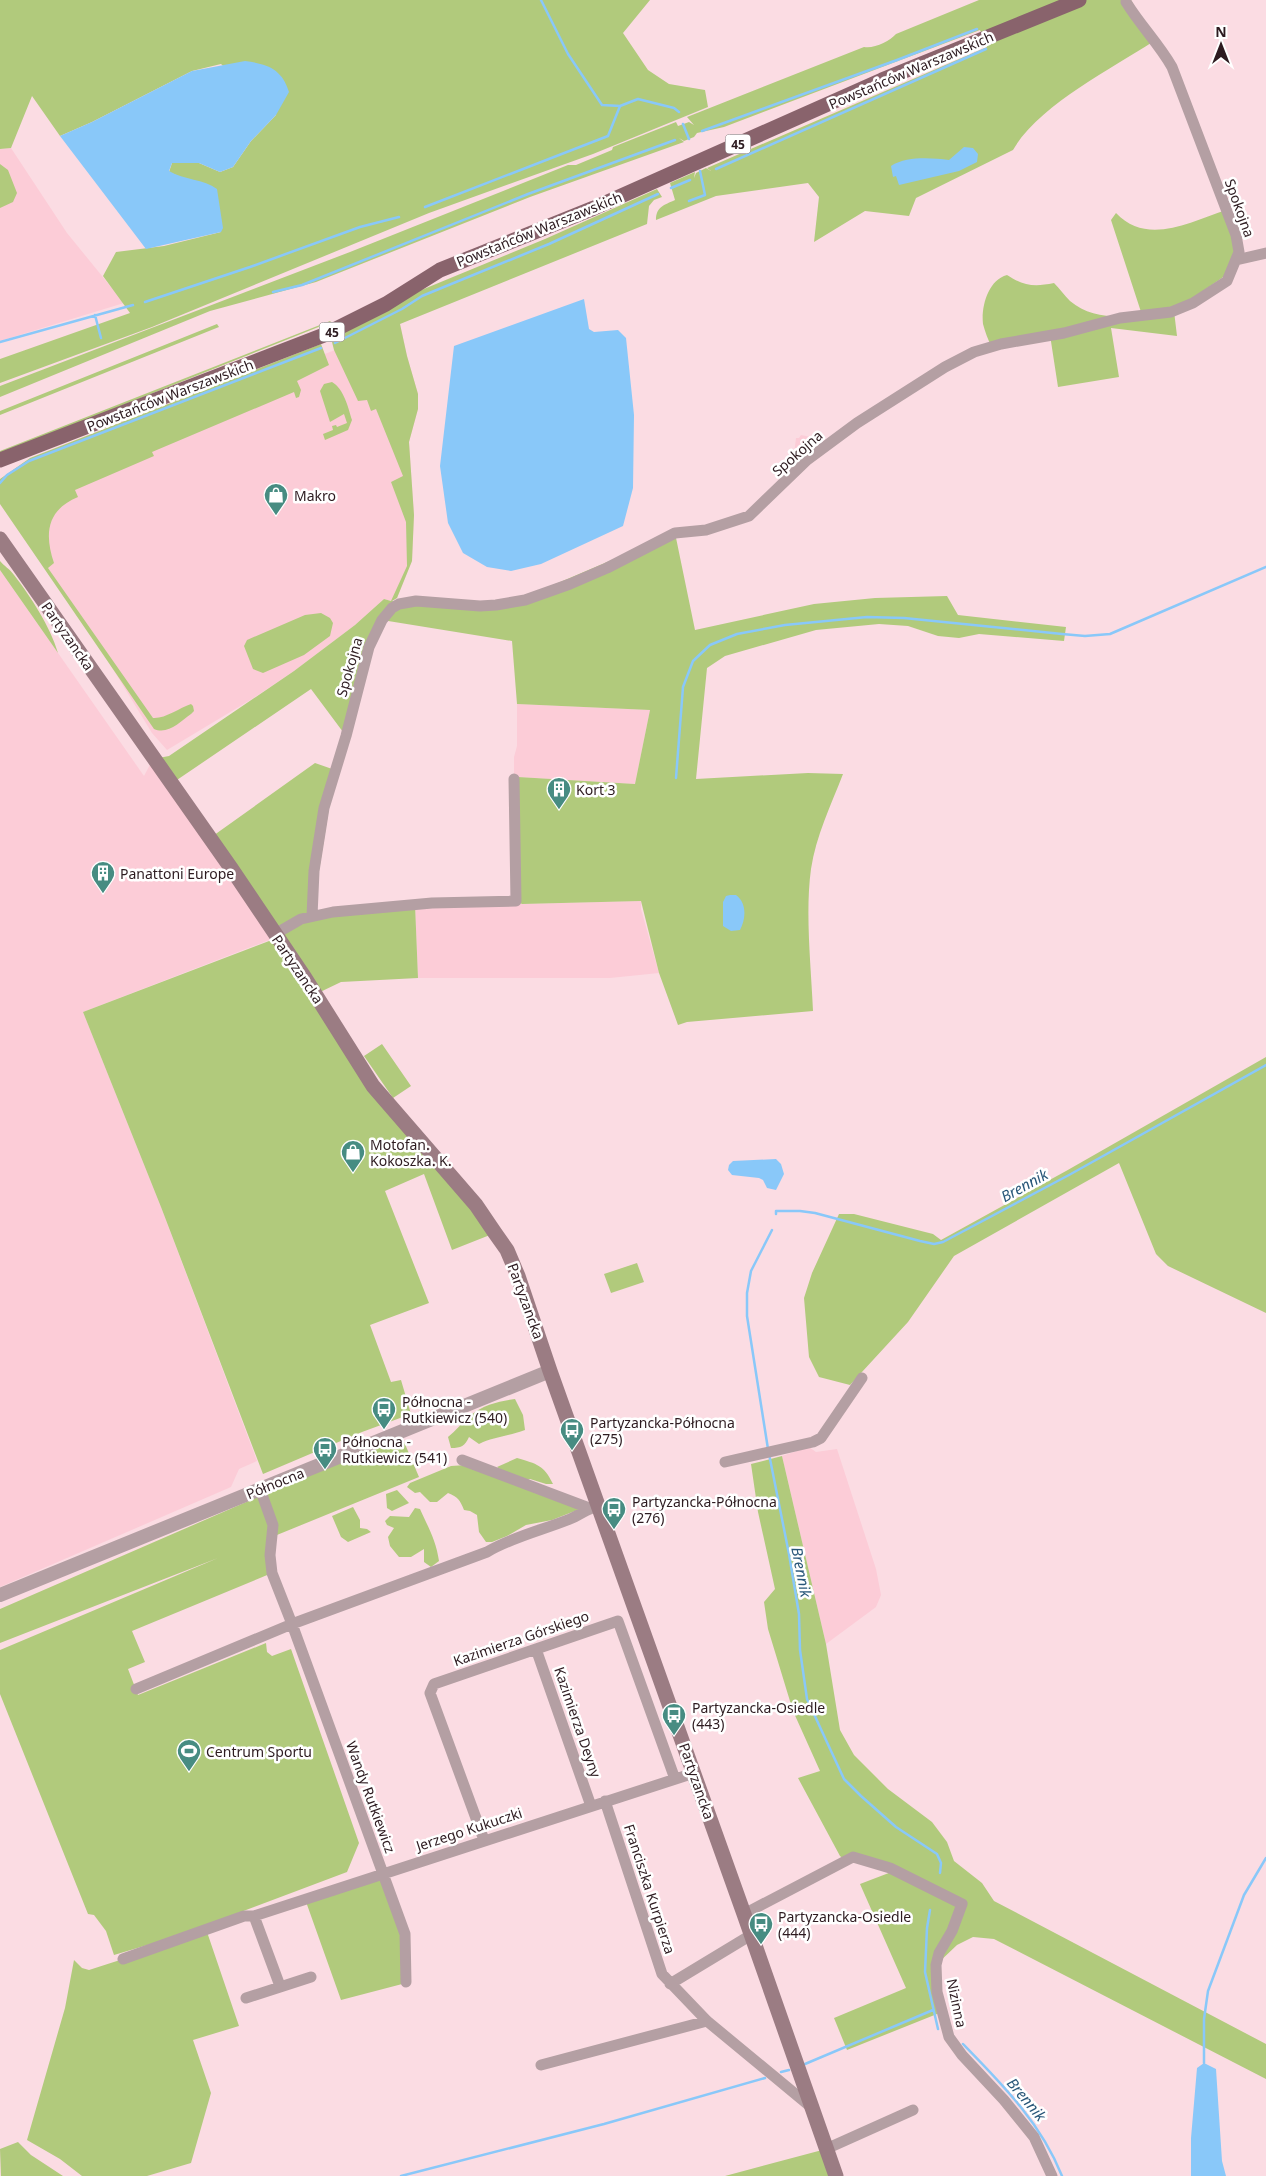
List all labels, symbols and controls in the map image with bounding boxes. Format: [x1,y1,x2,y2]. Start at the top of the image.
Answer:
north arrow [1196,20,1246,70]
text: N [1215,22,1227,41]
street label: Powstańców Warszawskich [826,27,996,113]
road number: 45 [726,134,750,154]
street label: Spokojna [1221,176,1259,240]
street label: Powstańców Warszawskich [453,187,625,271]
road number: 45 [320,322,344,342]
street label: Powstańców Warszawskich [84,354,256,436]
street label: Spokojna [768,426,826,480]
shop icon: Makro [263,482,289,516]
place label: Makro [294,486,336,505]
street label: Partyzancka [37,598,99,674]
street label: Spokojna [331,635,367,699]
building icon: Kort 3 [546,776,572,810]
place label: Kort 3 [576,780,616,799]
building icon: Panattoni Europe [90,860,116,894]
place label: Panattoni Europe [120,864,234,883]
street label: Partyzancka [268,931,328,1007]
place label: Motofan. Kokoszka. K. [370,1135,452,1170]
shop icon: Motofan. Kokoszka. K. [340,1139,366,1173]
water label: Brennik [997,1164,1052,1206]
street label: Partyzancka [503,1260,549,1342]
place label: Północna - Rutkiewicz (540) [402,1392,507,1427]
bus stop icon: Północna - Rutkiewicz (540) [371,1396,397,1430]
place label: Partyzancka-Północna (275) [590,1413,735,1448]
bus stop icon: Partyzancka-Północna (275) [559,1417,585,1451]
place label: Północna - Rutkiewicz (541) [342,1432,447,1467]
bus stop icon: Północna - Rutkiewicz (541) [312,1436,338,1470]
street label: Północna [243,1463,307,1503]
place label: Partyzancka-Północna (276) [632,1492,777,1527]
bus stop icon: Partyzancka-Północna (276) [601,1496,627,1530]
water label: Brennik [787,1545,817,1599]
street label: Kazimierza Górskiego [451,1606,591,1670]
street label: Kazimierza Deyny [550,1664,606,1781]
place label: Partyzancka-Osiedle (443) [692,1698,825,1733]
bus stop icon: Partyzancka-Osiedle (443) [661,1702,687,1736]
sports icon: Centrum Sportu [176,1738,202,1772]
street label: Wandy Rutkiewicz [342,1738,400,1856]
street label: Partyzancka [675,1740,719,1822]
place label: Centrum Sportu [206,1742,312,1761]
street label: Jerzego Kukuczki [412,1803,524,1856]
street label: Franciszka Kurpierza [620,1822,680,1956]
place label: Partyzancka-Osiedle (444) [778,1907,911,1942]
bus stop icon: Partyzancka-Osiedle (444) [748,1911,774,1945]
street label: Nizinna [943,1977,971,2029]
water label: Brennik [1003,2073,1051,2125]

